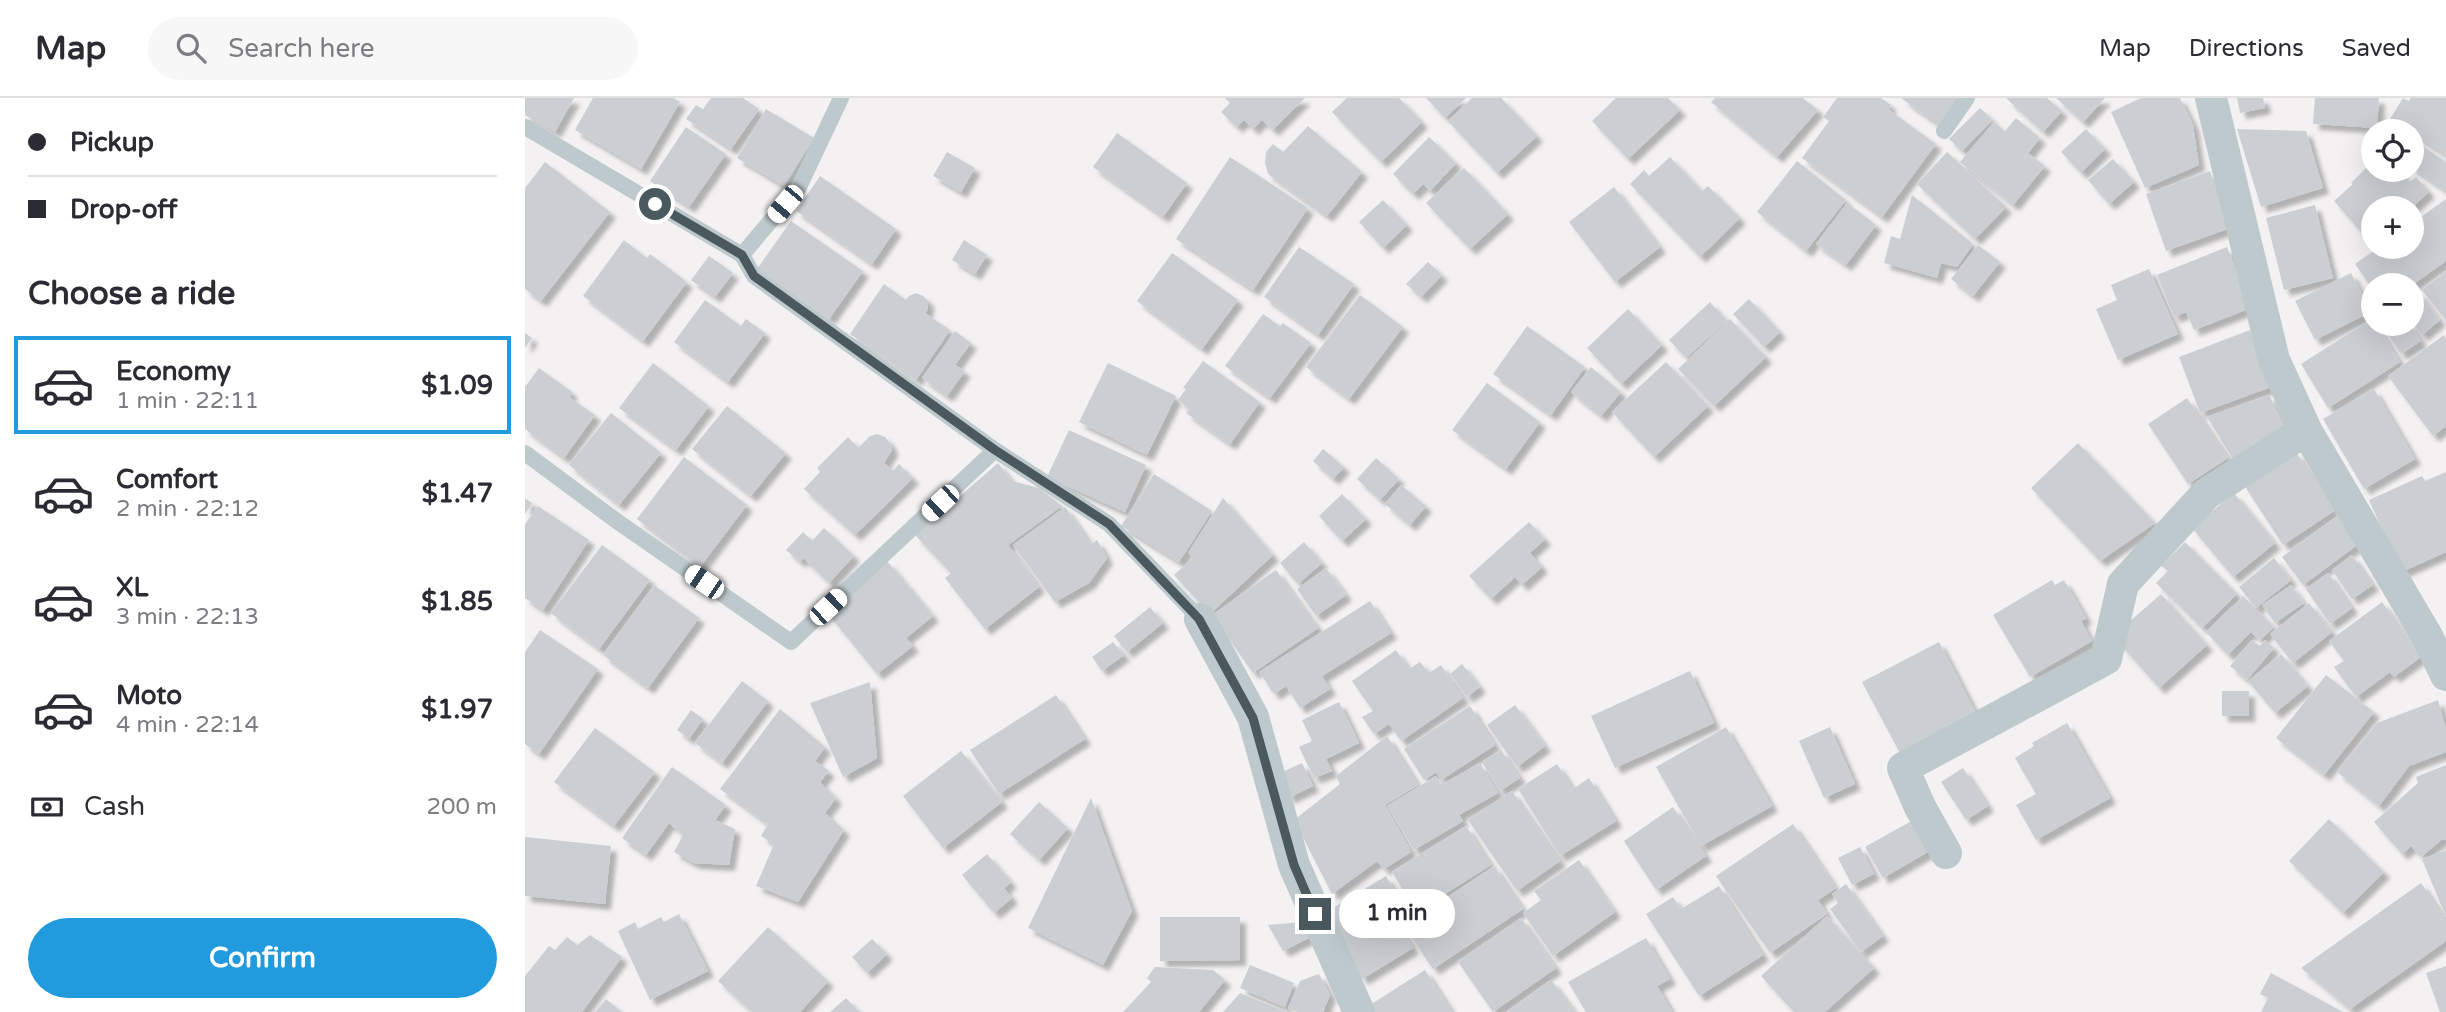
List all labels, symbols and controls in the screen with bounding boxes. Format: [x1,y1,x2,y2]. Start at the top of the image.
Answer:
search box [148,17,638,80]
text: Map [35,29,106,68]
icon: search [172,29,210,67]
text: Search here [228,33,374,64]
text: Map [2099,34,2151,63]
text: Directions [2189,34,2304,63]
text: Saved [2342,34,2411,63]
map controls [2361,119,2424,336]
button: locate [2361,119,2424,182]
text: Pickup [70,127,154,158]
car [764,181,807,227]
route start [639,188,671,220]
text: Drop-off [70,194,177,225]
button: + [2361,196,2424,259]
button: − [2361,273,2424,336]
text: Choose a ride [28,275,235,313]
icon: car [32,354,95,417]
text: Economy [116,356,231,387]
text: $1.09 [421,370,493,401]
text: 1 min · 22:11 [116,387,259,415]
icon: car [32,462,95,525]
text: Comfort [116,464,218,495]
text: $1.47 [422,478,493,509]
car [918,481,963,525]
text: 2 min · 22:12 [116,495,259,523]
car [681,562,728,602]
icon: car [32,570,95,633]
text: XL [116,572,148,603]
car [806,585,851,629]
text: $1.85 [421,586,493,617]
text: 3 min · 22:13 [116,603,259,631]
icon: car [32,678,95,741]
text: Moto [116,680,182,711]
text: $1.97 [421,694,493,725]
text: 4 min · 22:14 [116,711,259,739]
icon: cash [28,788,66,826]
text: Cash [84,791,145,822]
text: 200 m [427,793,497,821]
callout: 1 min [1339,890,1455,938]
route end [1299,898,1331,930]
text: 1 min [1366,899,1428,927]
button: Confirm [28,918,497,998]

